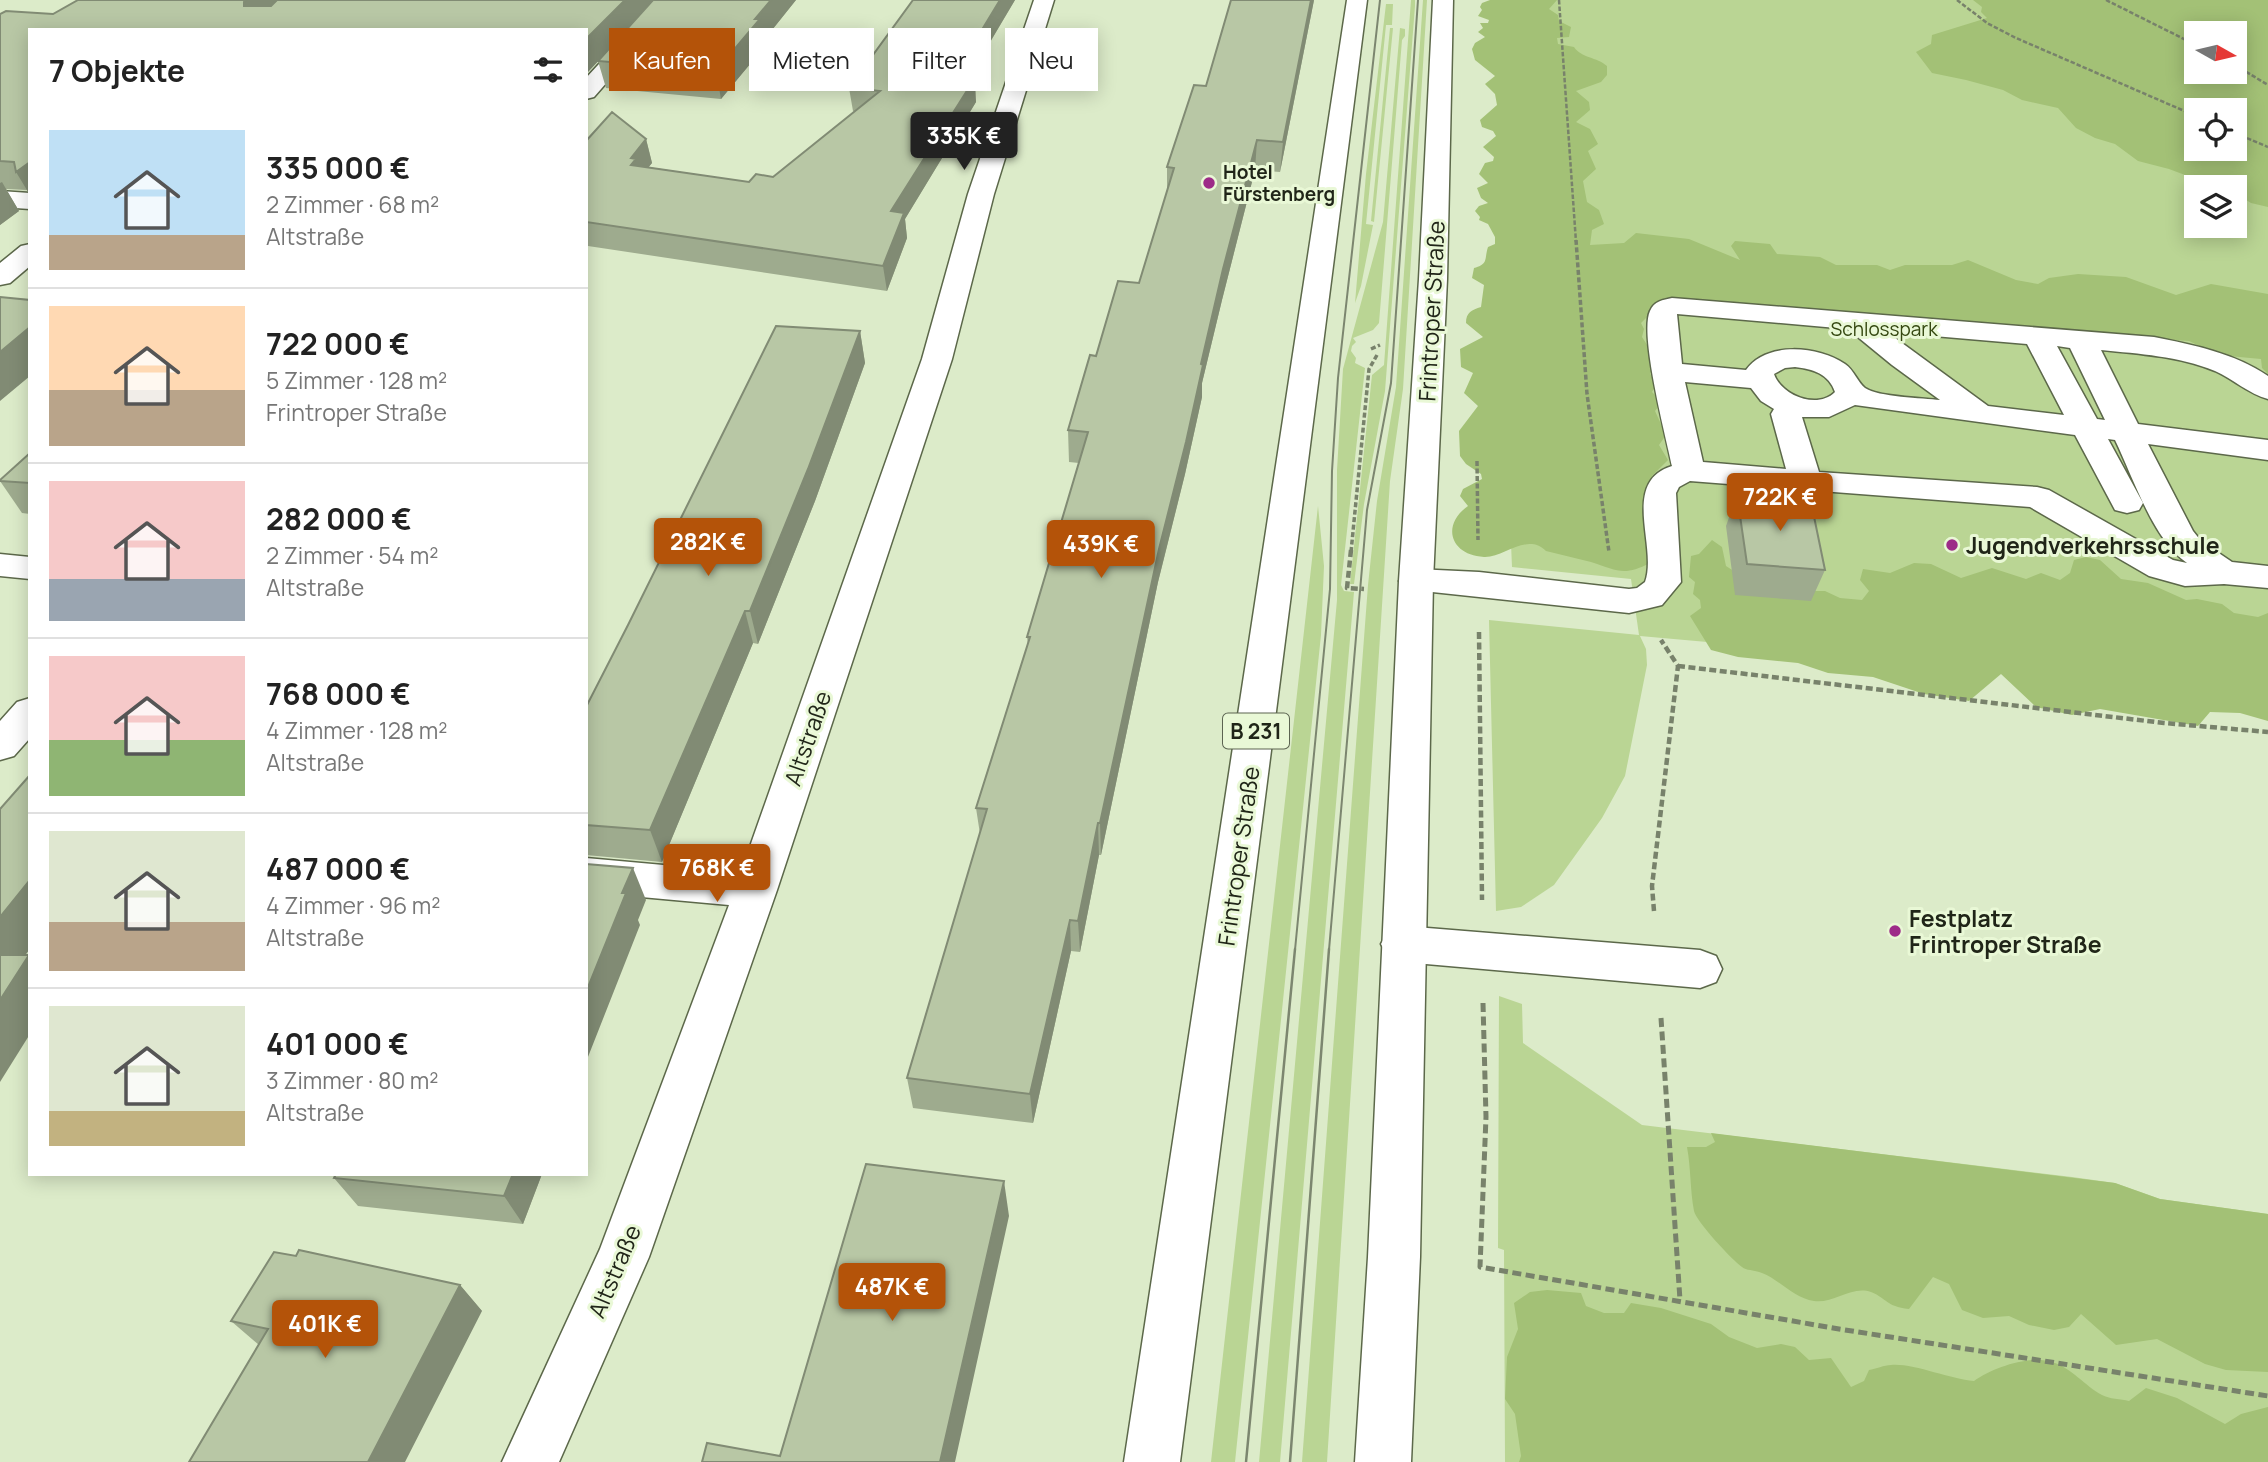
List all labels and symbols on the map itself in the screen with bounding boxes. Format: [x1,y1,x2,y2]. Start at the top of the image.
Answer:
north arrow [2184,21,2247,84]
pin: 335K € [907,113,1021,172]
place label: Hotel Fürstenberg [1223,159,1335,207]
marker: Hotel Fürstenberg [1201,175,1217,191]
street label: Frintroper Straße [1410,220,1452,402]
park label: Schlosspark [1830,316,1938,342]
pin: 722K € [1723,474,1837,533]
pin: 282K € [651,518,765,578]
pin: 439K € [1044,520,1158,580]
place label: Jugendverkehrsschule [1966,529,2220,561]
marker: Jugendverkehrsschule [1944,537,1960,553]
street label: Altstraße [776,686,838,790]
road number: B 231 [1223,714,1289,748]
street label: Frintroper Straße [1210,764,1266,948]
pin: 768K € [660,844,774,904]
place label: Festplatz Frintroper Straße [1909,902,2102,960]
marker: Festplatz Frintroper Straße [1887,923,1903,939]
street label: Altstraße [580,1220,648,1322]
pin: 487K € [835,1264,949,1323]
pin: 401K € [268,1300,382,1360]

